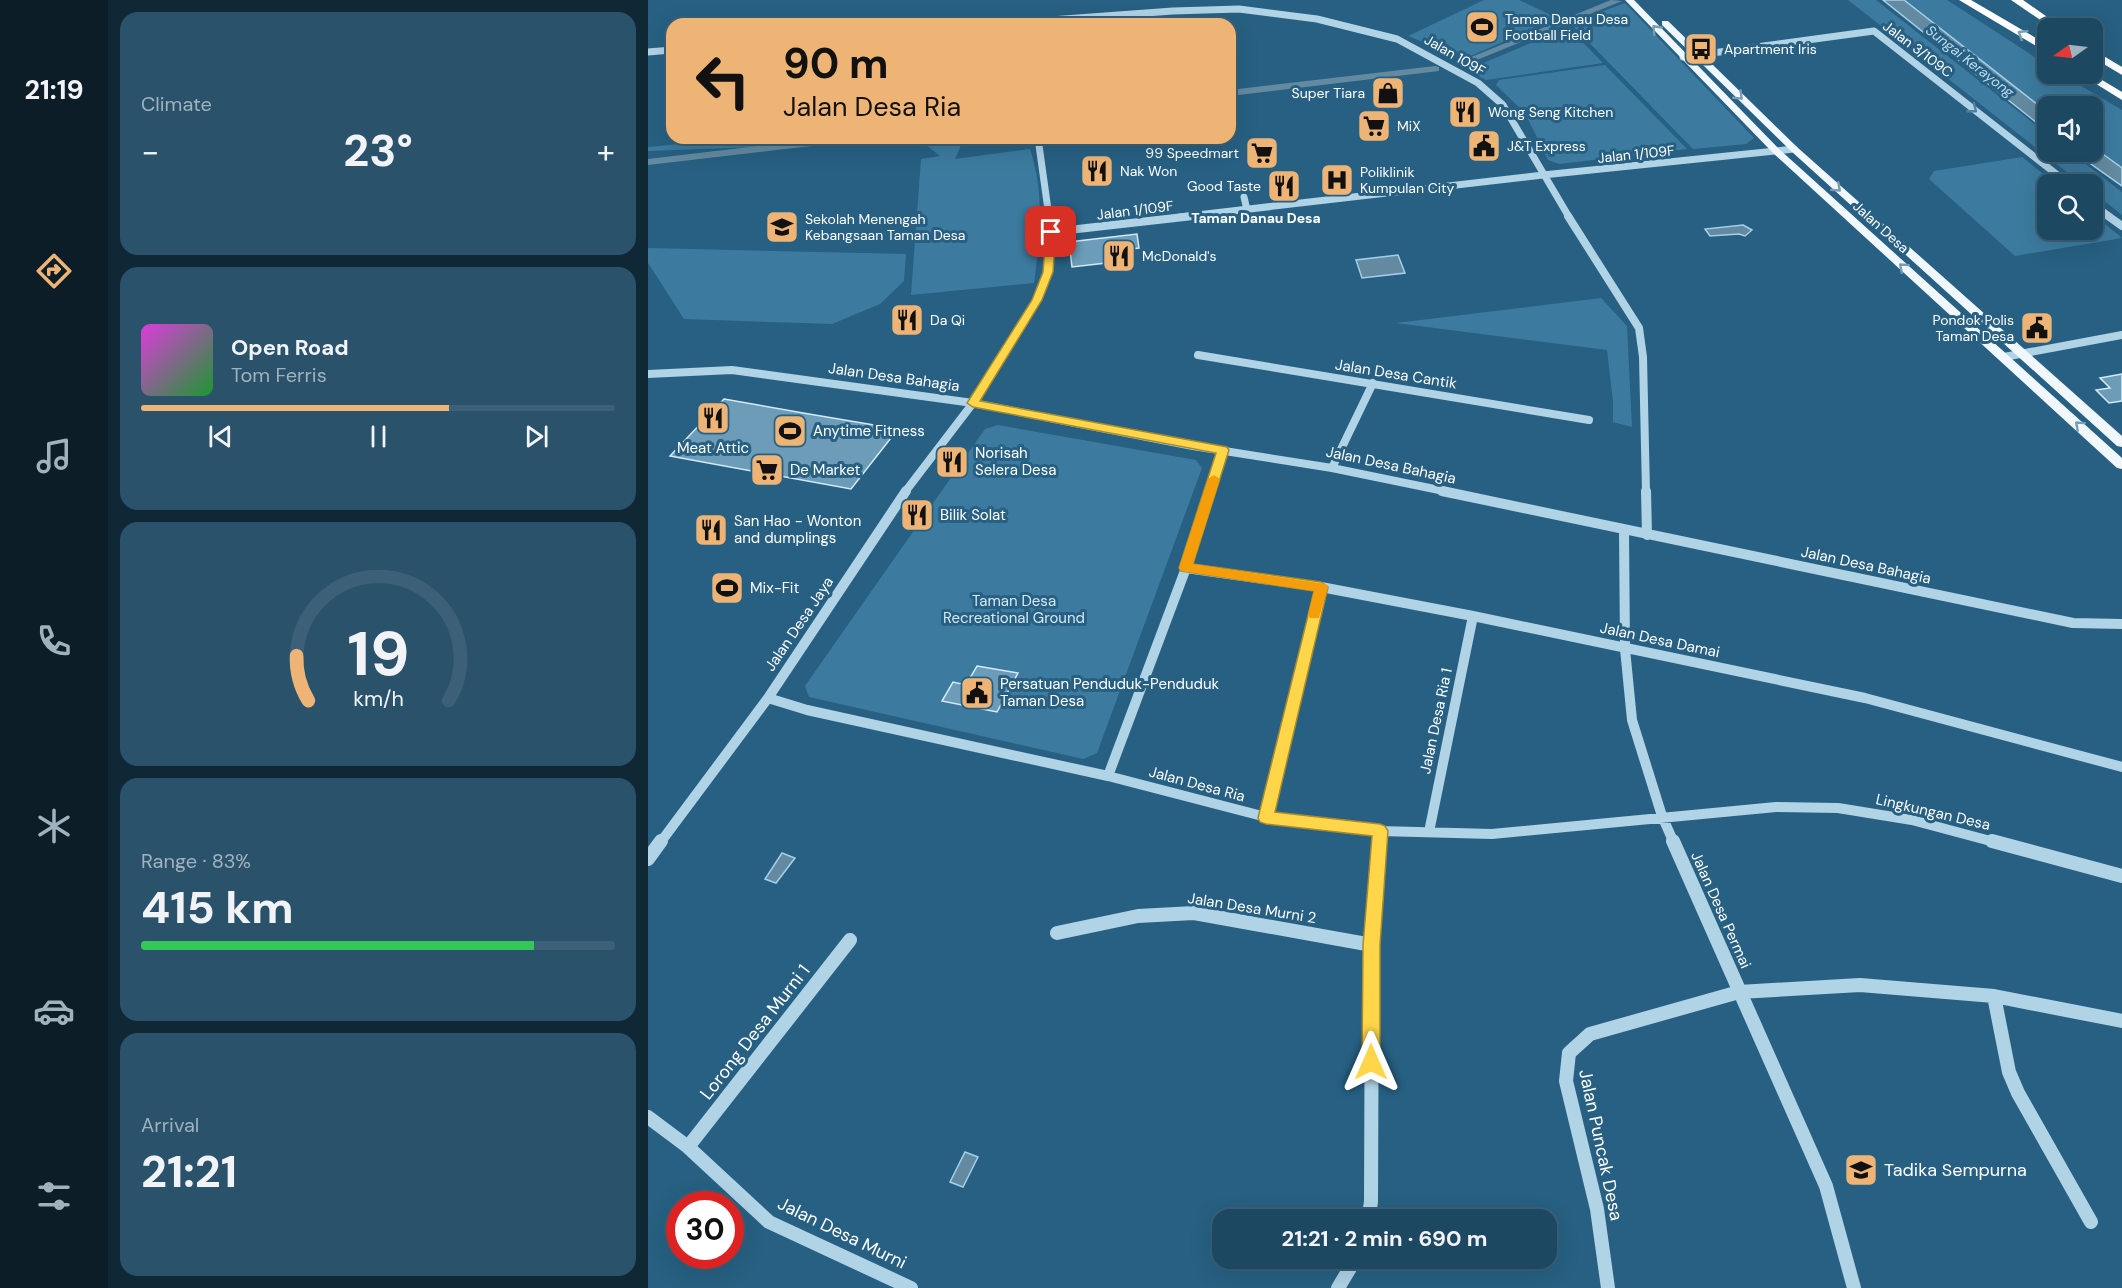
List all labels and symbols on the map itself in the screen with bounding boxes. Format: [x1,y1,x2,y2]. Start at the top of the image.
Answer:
sports icon: Taman Danau Desa Football Field [1464,9,1500,45]
place label: Taman Danau Desa Football Field [1505,10,1628,44]
street label: Jalan 3/109C [1879,17,1957,81]
north arrow [2037,18,2103,84]
water label: Sungai Kerayong [1922,21,2018,101]
one-way arrow [1652,25,1663,35]
one-way arrow [2018,29,2028,41]
street label: Jalan 109F [1421,30,1489,80]
bus stop icon: Apartment Iris [1683,31,1719,67]
place label: Apartment Iris [1724,40,1817,58]
shop icon: Super Tiara [1370,75,1406,111]
place label: Super Tiara [1292,84,1365,102]
one-way arrow [1732,89,1742,100]
restaurant icon: Wong Seng Kitchen [1447,94,1483,130]
one-way arrow [1966,101,1977,112]
place label: Wong Seng Kitchen [1488,103,1613,121]
supermarket icon: MiX [1356,108,1392,144]
place label: MiX [1397,117,1421,135]
public building icon: J&T Express [1466,128,1502,164]
supermarket icon: 99 Speedmart [1244,135,1280,171]
place label: J&T Express [1507,137,1586,155]
street label: Jalan 1/109F [1597,141,1676,167]
place label: 99 Speedmart [1145,144,1239,162]
restaurant icon: Nak Won [1079,153,1115,189]
place label: Nak Won [1120,162,1177,180]
hospital icon: Poliklinik Kumpulan City [1319,162,1355,198]
place label: Poliklinik Kumpulan City [1360,163,1455,197]
restaurant icon: Good Taste [1266,168,1302,204]
place label: Good Taste [1187,177,1261,195]
one-way arrow [1830,181,1841,192]
street label: Jalan 1/109F [1096,196,1175,224]
street label: Jalan Desa [1849,197,1913,257]
pin [1025,206,1076,257]
school or university icon: Sekolah Menengah Kebangsaan Taman Desa [764,209,800,245]
district label: Taman Danau Desa [1191,209,1321,227]
place label: Sekolah Menengah Kebangsaan Taman Desa [805,210,965,244]
restaurant icon: McDonald's [1101,238,1137,274]
place label: McDonald's [1142,247,1217,265]
one-way arrow [1899,263,1910,274]
restaurant icon: Da Qi [889,302,925,338]
public building icon: Pondok Polis Taman Desa [2019,310,2055,346]
place label: Da Qi [930,311,965,329]
place label: Pondok Polis Taman Desa [1933,311,2014,345]
street label: Jalan Desa Cantik [1334,355,1459,394]
street label: Jalan Desa Bahagia [827,358,961,396]
restaurant icon: Meat Attic [695,400,731,436]
sports icon: Anytime Fitness [772,413,808,449]
place label: Anytime Fitness [813,421,925,441]
one-way arrow [2075,422,2086,433]
place label: Meat Attic [677,438,749,458]
street label: Jalan Desa Bahagia [1324,441,1458,489]
place label: Norisah Selera Desa [975,443,1056,480]
restaurant icon: Norisah Selera Desa [934,444,970,480]
supermarket icon: De Market [749,452,785,488]
place label: De Market [790,460,860,480]
restaurant icon: Bilik Solat [899,497,935,533]
place label: Bilik Solat [940,505,1006,525]
place label: San Hao - Wonton and dumplings [734,511,861,548]
restaurant icon: San Hao - Wonton and dumplings [693,512,729,548]
street label: Jalan Desa Bahagia [1799,541,1933,589]
sports icon: Mix-Fit [709,570,745,606]
street label: Jalan Desa Jaya [760,573,838,675]
place label: Mix-Fit [750,578,799,598]
park label: Taman Desa Recreational Ground [943,591,1085,628]
street label: Jalan Desa Damai [1598,618,1722,662]
street label: Jalan Desa Ria 1 [1415,666,1457,776]
place label: Persatuan Penduduk-Penduduk Taman Desa [1000,674,1220,711]
public building icon: Persatuan Penduduk-Penduduk Taman Desa [959,675,995,711]
street label: Jalan Desa Ria [1147,762,1247,806]
street label: Lingkungan Desa [1874,789,1992,835]
street label: Jalan Desa Permai [1686,848,1756,972]
street label: Jalan Desa Murni 2 [1186,888,1318,928]
street label: Lorong Desa Murni 1 [695,959,815,1105]
position arrow [1339,1030,1403,1094]
street label: Jalan Puncak Desa [1573,1067,1629,1223]
school or university icon: Tadika Sempurna [1843,1152,1879,1188]
place label: Tadika Sempurna [1884,1158,2027,1182]
speed limit sign: 30 [666,1191,744,1269]
street label: Jalan Desa Murni [773,1191,911,1275]

